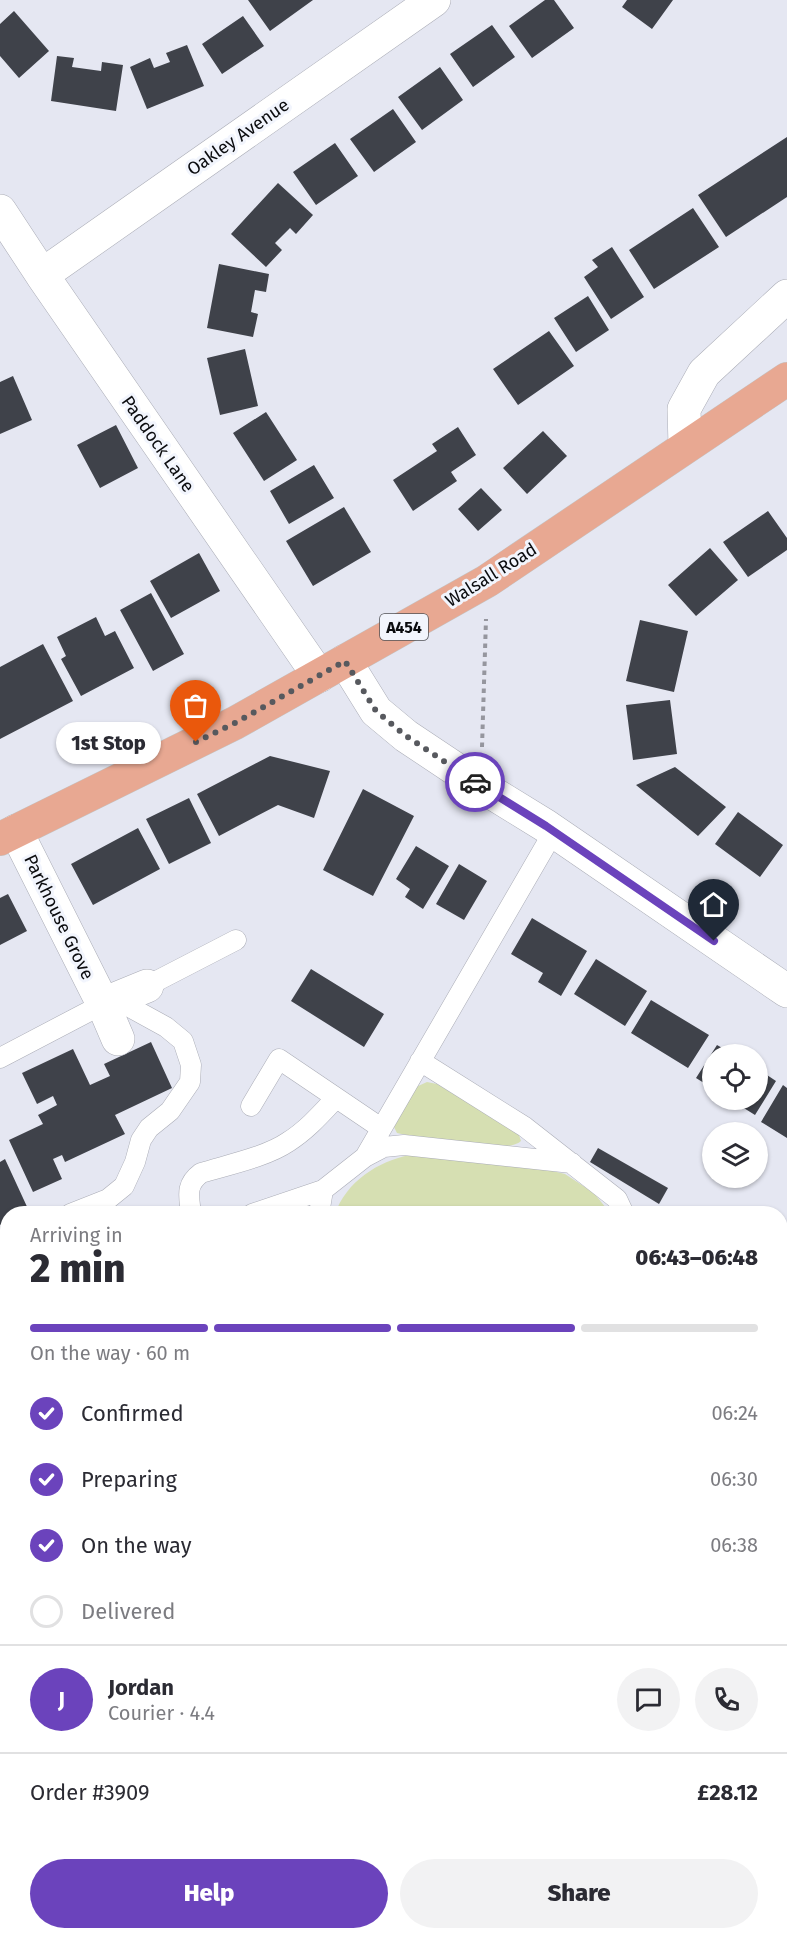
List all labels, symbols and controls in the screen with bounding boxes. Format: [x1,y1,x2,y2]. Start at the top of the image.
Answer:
street label: Oakley Avenue [183,94,293,180]
street label: Paddock Lane [117,391,199,497]
street label: Walsall Road [441,538,541,612]
road number: A454 [380,614,428,640]
pin [170,680,221,742]
icon: bag [179,689,212,722]
callout: 1st Stop [55,721,160,763]
text: 1st Stop [71,731,146,755]
courier [445,752,505,812]
icon: car [459,766,492,799]
street label: Parkhouse Grove [19,851,99,983]
pin [688,879,739,941]
icon: home [697,888,730,921]
map controls [702,1044,768,1188]
button: locate [702,1044,768,1110]
button: layers [702,1122,768,1188]
text: Arriving in [30,1223,123,1247]
text: 06:43–06:48 [635,1244,758,1271]
text: 2 min [30,1246,126,1292]
text: On the way · 60 m [30,1341,190,1365]
icon: check [30,1397,63,1430]
text: Confirmed [81,1400,184,1427]
text: 06:24 [711,1401,758,1425]
icon: check [30,1463,63,1496]
text: Preparing [81,1466,177,1493]
text: 06:30 [710,1467,758,1491]
icon: check [30,1529,63,1562]
text: On the way [81,1532,192,1559]
text: 06:38 [710,1533,758,1557]
text: Delivered [81,1598,176,1625]
button: chat [617,1668,680,1731]
button: phone [695,1668,758,1731]
text: Jordan [108,1674,174,1701]
text: J [58,1686,65,1713]
text: Courier · 4.4 [108,1701,215,1725]
text: Order #3909 [30,1779,150,1806]
text: £28.12 [697,1779,758,1806]
button: Help [30,1859,388,1928]
button: Share [400,1859,758,1928]

